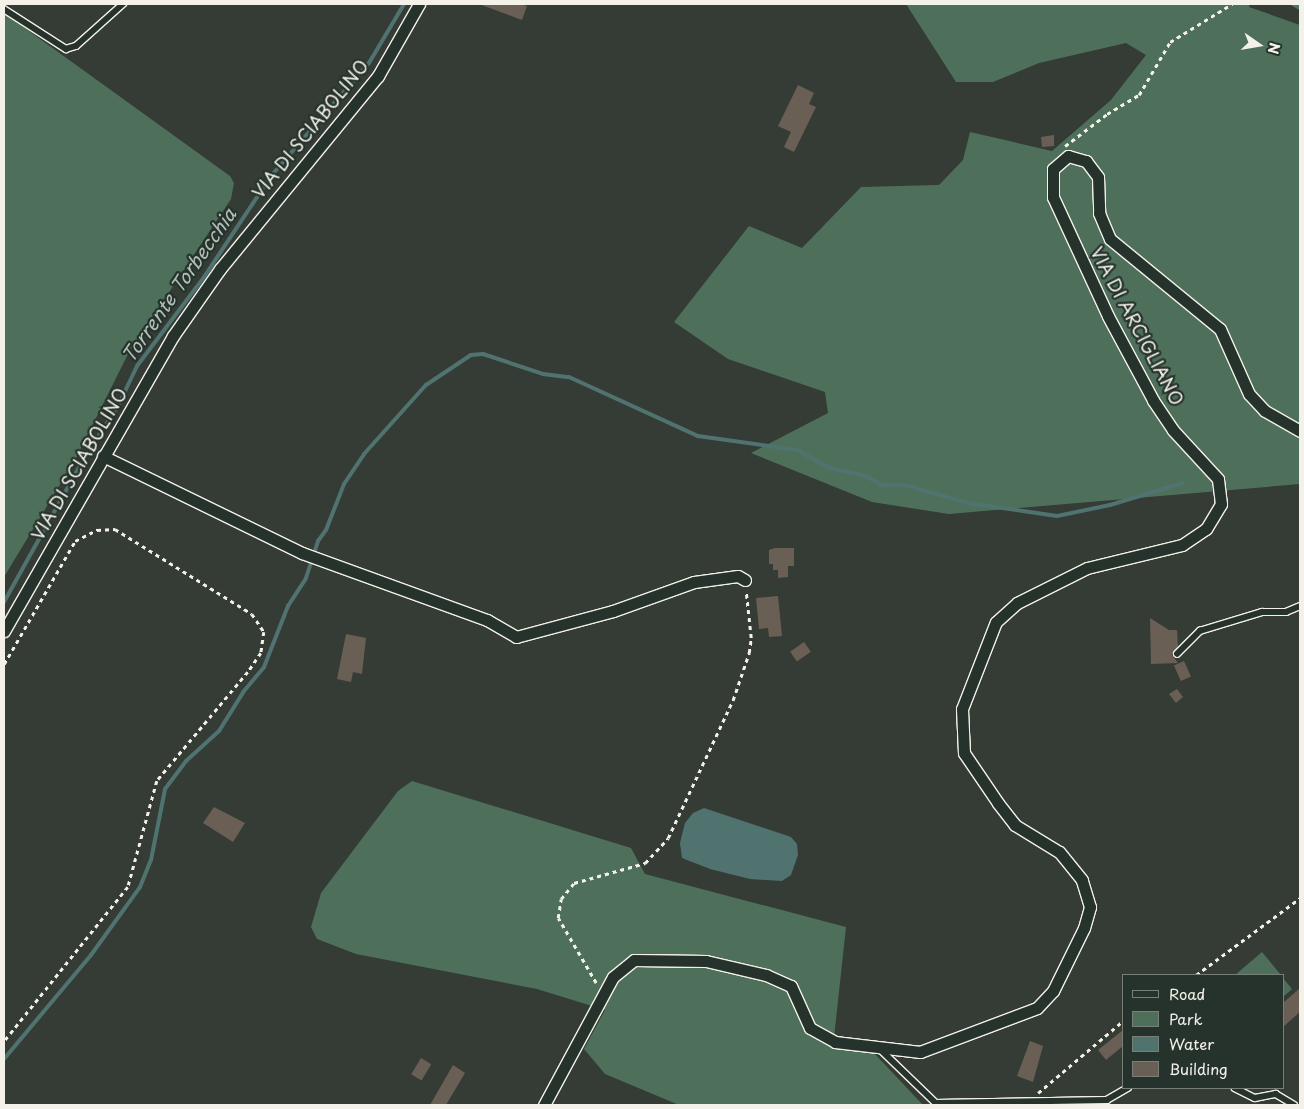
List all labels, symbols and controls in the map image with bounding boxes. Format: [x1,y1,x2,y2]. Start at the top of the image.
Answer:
north arrow [1234,20,1284,70]
text: N [1263,41,1286,56]
street label: VIA DI SCIABOLINO [246,54,374,204]
water label: Torrente Torbecchia [117,203,241,367]
street label: VIA DI ARCIGLIANO [1085,242,1189,410]
street label: VIA DI SCIABOLINO [26,382,132,546]
legend [1122,974,1284,1089]
text: Road [1169,982,1205,1005]
text: Park [1169,1007,1203,1030]
text: Water [1169,1032,1214,1055]
text: Building [1169,1057,1228,1080]

